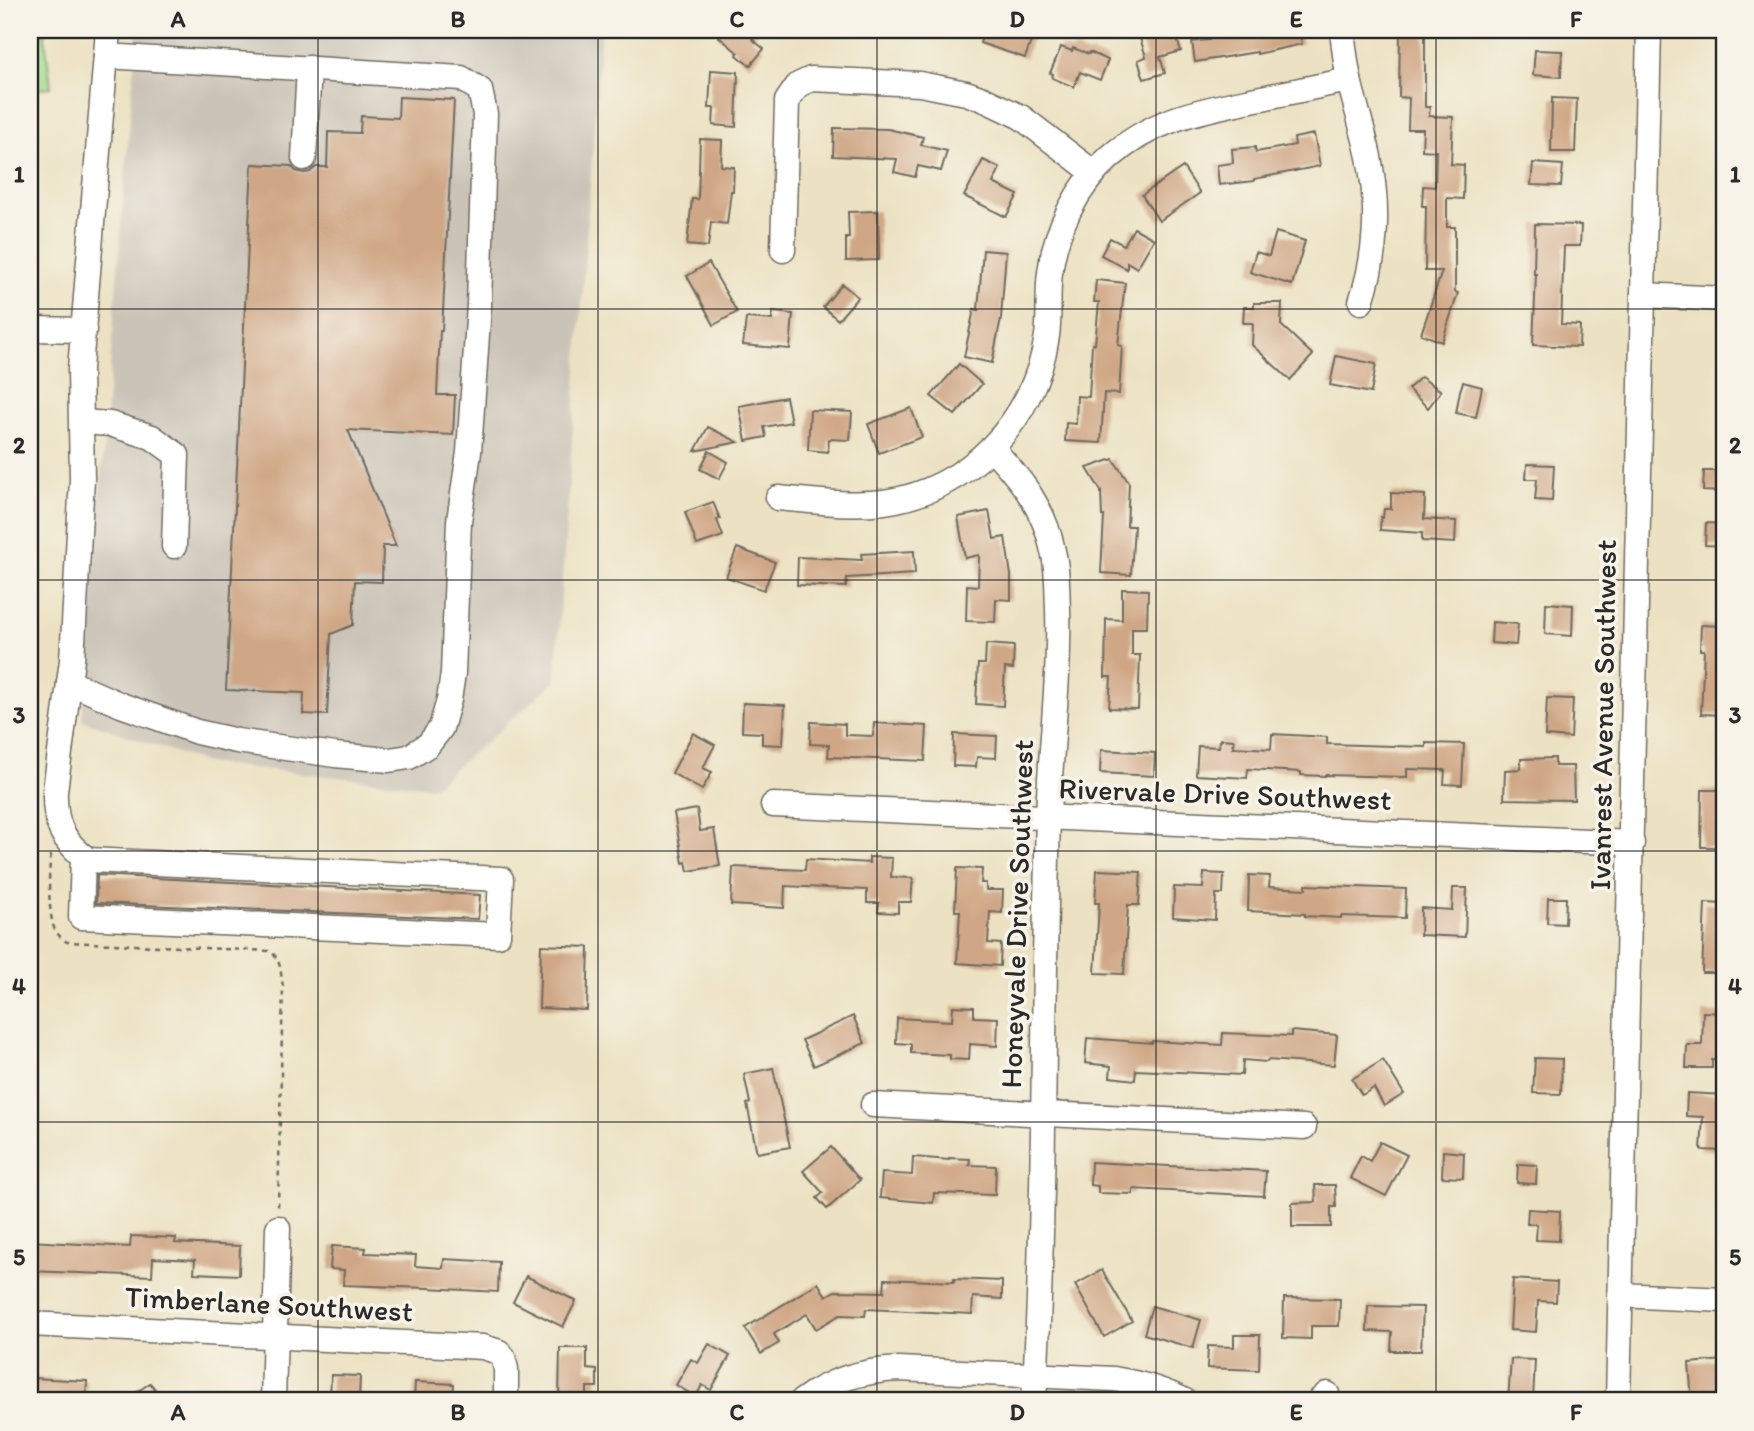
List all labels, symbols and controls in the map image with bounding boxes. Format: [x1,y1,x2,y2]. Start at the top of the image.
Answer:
text: A [170,5,186,33]
text: B [451,5,466,33]
text: C [730,5,745,33]
text: D [1009,5,1025,33]
text: E [1290,5,1303,33]
text: F [1570,5,1583,33]
text: 1 [14,160,25,188]
text: 1 [1730,160,1741,188]
text: 2 [13,431,26,459]
text: 2 [1729,431,1742,459]
street label: Ivanrest Avenue Southwest [1581,539,1624,891]
text: 3 [13,701,26,729]
text: 3 [1729,701,1742,729]
street label: Honeyvale Drive Southwest [992,739,1041,1089]
street label: Rivervale Drive Southwest [1058,769,1392,818]
text: 4 [12,972,26,1000]
text: 4 [1728,972,1742,1000]
text: 5 [13,1243,25,1271]
text: 5 [1729,1243,1741,1271]
street label: Timberlane Southwest [124,1277,414,1330]
text: A [170,1398,186,1426]
text: B [451,1398,466,1426]
text: C [730,1398,745,1426]
text: D [1009,1398,1025,1426]
text: E [1290,1398,1303,1426]
text: F [1570,1398,1583,1426]

